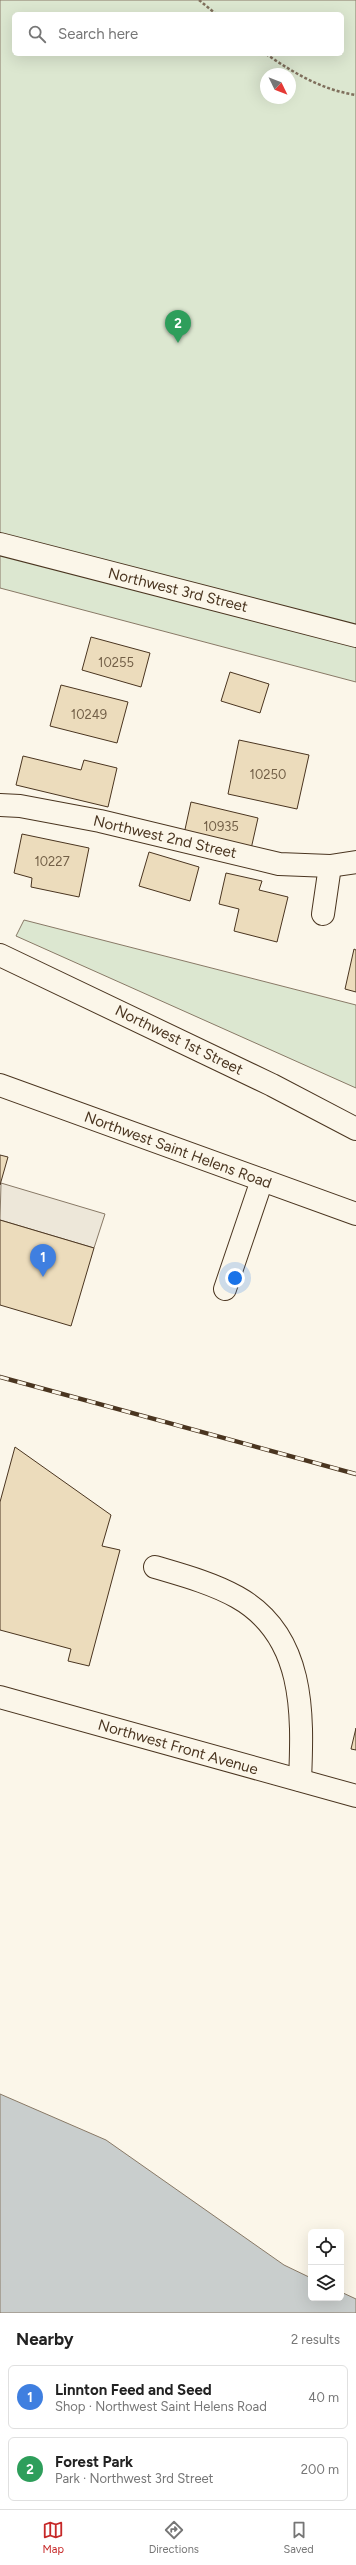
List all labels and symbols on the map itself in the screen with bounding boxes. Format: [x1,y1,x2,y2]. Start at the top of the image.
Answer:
north arrow [260,68,296,104]
pin: 2 [165,310,191,343]
street label: Northwest 3rd Street [106,564,250,616]
house number: 10255 [98,655,134,670]
house number: 10249 [71,707,107,722]
house number: 10250 [250,767,286,782]
street label: Northwest 2nd Street [92,812,239,862]
house number: 10935 [203,819,239,834]
house number: 10227 [34,854,70,869]
street label: Northwest 1st Street [112,1001,246,1079]
street label: Northwest Saint Helens Road [82,1108,274,1192]
pin: 1 [30,1244,56,1277]
your location [225,1268,245,1288]
street label: Northwest Front Avenue [96,1716,260,1778]

